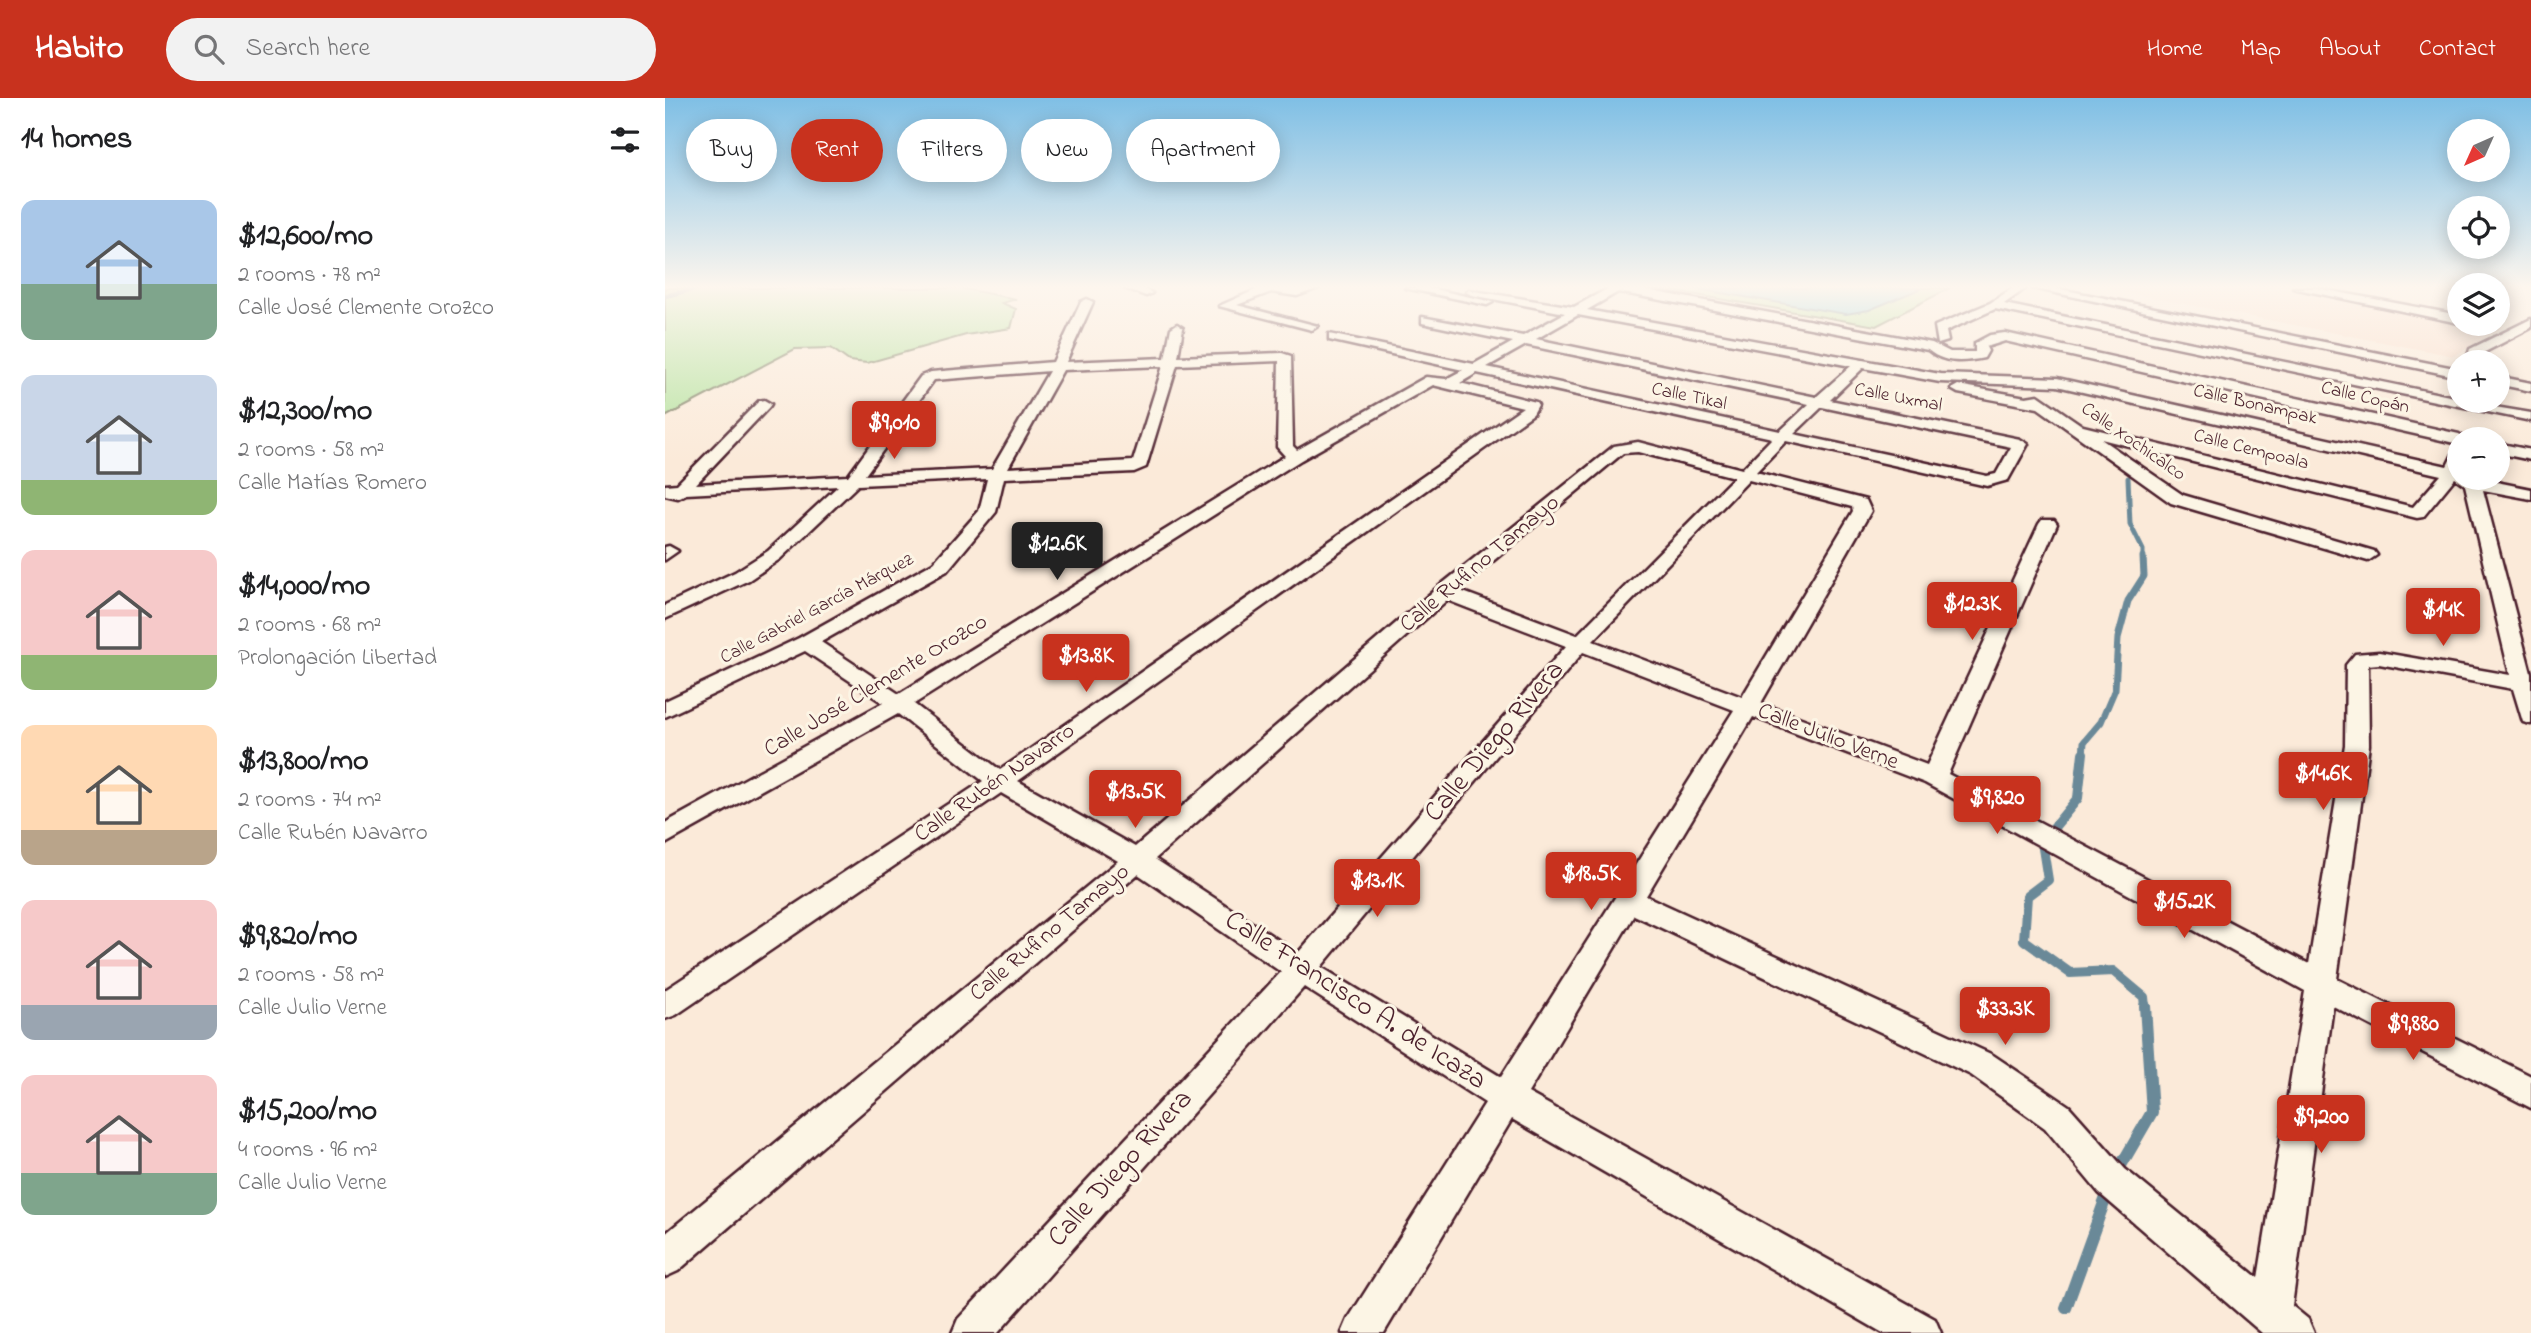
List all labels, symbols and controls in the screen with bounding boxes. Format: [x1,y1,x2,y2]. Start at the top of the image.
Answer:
search box [166,18,656,81]
text: Habito [35,25,124,73]
icon: search [190,30,228,68]
text: Search here [246,30,370,68]
text: Home [2147,32,2203,67]
text: Map [2241,32,2281,67]
text: About [2319,32,2381,67]
text: Contact [2419,32,2496,67]
text: 14 homes [21,118,132,162]
chip: Buy [686,119,777,182]
chip: Rent [791,119,883,182]
chip: Filters [897,119,1007,182]
chip: New [1021,119,1112,182]
chip: Apartment [1126,119,1280,182]
north arrow [2447,119,2509,182]
map controls [2447,119,2510,490]
icon: filters [606,121,644,159]
button: locate [2447,196,2510,259]
text: $12,600/mo [238,215,373,259]
icon: home [77,228,161,312]
text: 2 rooms · 78 m² [238,259,381,292]
button: layers [2447,273,2510,336]
text: Calle José Clemente Orozco [238,292,494,325]
button: + [2447,350,2510,413]
street label: Calle Copán [2318,375,2412,421]
street label: Calle Tikal [1649,376,1729,418]
street label: Calle Uxmal [1852,376,1944,420]
street label: Calle Bonampak [2190,378,2320,433]
text: $12,300/mo [238,390,372,434]
street label: Calle Xochicalco [2075,396,2191,488]
pin: $9,010 [837,402,951,461]
icon: home [77,403,161,487]
text: $9,010 [868,407,920,440]
street label: Calle Cempoala [2191,423,2311,477]
button: − [2447,427,2510,490]
text: 2 rooms · 58 m² [238,434,384,467]
text: Calle Matías Romero [238,467,427,500]
street label: Calle Rufino Tamayo [1393,487,1568,642]
pin: $12.6K [1000,522,1114,582]
text: $12.6K [1028,528,1086,561]
street label: Calle Gabriel García Márquez [716,546,918,671]
text: $14,000/mo [238,565,370,609]
icon: home [77,578,161,662]
pin: $12.3K [1915,582,2029,642]
text: $12.3K [1943,588,2001,621]
pin: $14K [2402,588,2484,648]
text: $14K [2422,594,2464,627]
street label: Calle José Clemente Orozco [758,606,994,766]
text: 2 rooms · 68 m² [238,609,381,642]
pin: $13.8K [1029,634,1143,694]
text: $13.8K [1058,640,1114,673]
text: Prolongación Libertad [238,642,437,675]
street label: Calle Diego Rivera [1415,652,1575,832]
street label: Calle Julio Verne [1753,695,1904,779]
street label: Calle Rubén Navarro [908,715,1082,851]
text: $13,800/mo [238,740,369,784]
pin: $14.6K [2266,752,2380,812]
icon: home [77,753,161,837]
text: $14.6K [2295,758,2351,791]
pin: $13.5K [1078,770,1192,830]
text: $13.5K [1105,776,1165,809]
pin: $9,820 [1940,776,2054,836]
text: $9,820 [1970,782,2024,815]
text: 2 rooms · 74 m² [238,784,382,817]
text: Calle Rubén Navarro [238,817,428,850]
pin: $18.5K [1534,852,1648,912]
street label: Calle Rufino Tamayo [963,856,1138,1011]
text: $18.5K [1562,858,1620,891]
pin: $13.1K [1320,860,1434,919]
text: $13.1K [1350,865,1404,898]
pin: $15.2K [2127,880,2241,940]
text: $15.2K [2153,886,2215,919]
street label: Calle Francisco A. de Icaza [1216,901,1494,1101]
text: $9,820/mo [238,915,358,959]
icon: home [77,928,161,1012]
text: 2 rooms · 58 m² [238,959,384,992]
pin: $33.3K [1948,988,2062,1047]
text: Calle Julio Verne [238,992,387,1025]
text: $33.3K [1976,993,2034,1026]
pin: $9,880 [2356,1002,2470,1062]
text: $9,880 [2387,1008,2439,1041]
street label: Calle Diego Rivera [1039,1081,1203,1257]
text: $15,200/mo [238,1090,377,1134]
pin: $9,200 [2264,1096,2378,1155]
text: $9,200 [2293,1101,2349,1134]
icon: home [77,1103,161,1187]
text: 4 rooms · 96 m² [238,1134,378,1167]
text: Calle Julio Verne [238,1167,387,1200]

